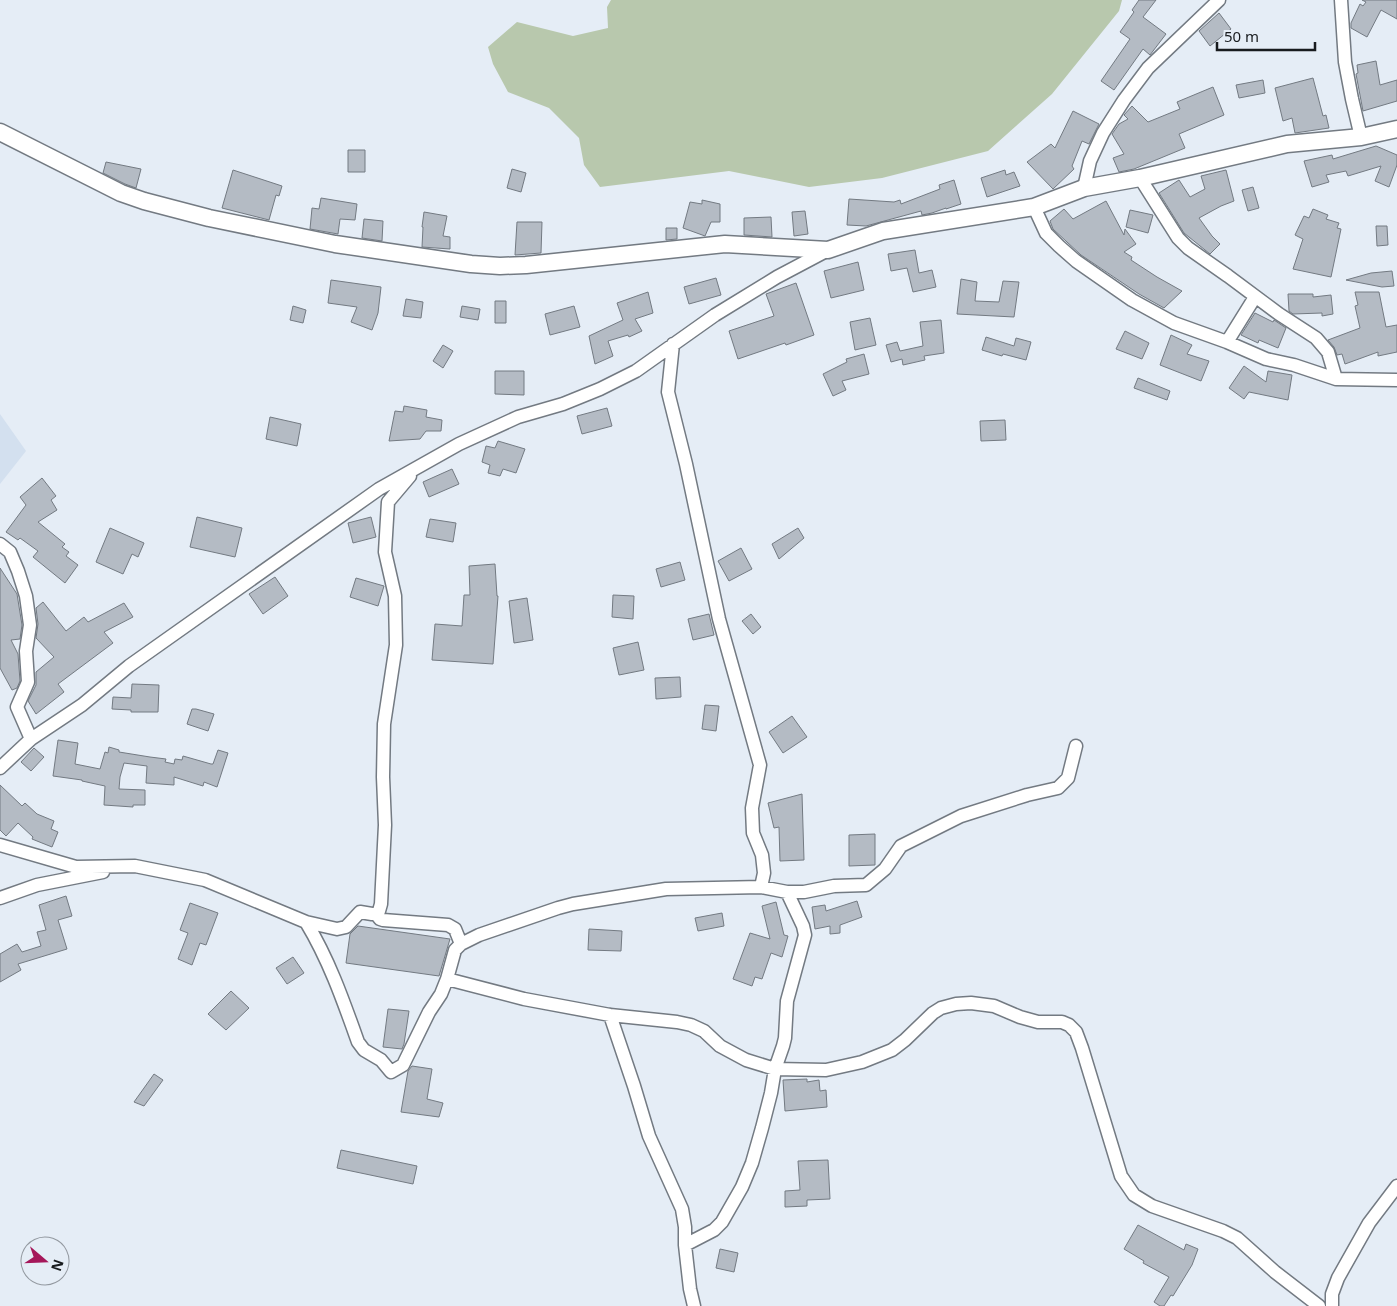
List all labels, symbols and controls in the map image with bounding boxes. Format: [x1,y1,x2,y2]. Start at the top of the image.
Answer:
scale bar [1217,20,1314,52]
text: 50 m [1224,26,1259,46]
north arrow [20,1236,70,1286]
text: N [47,1257,69,1274]

